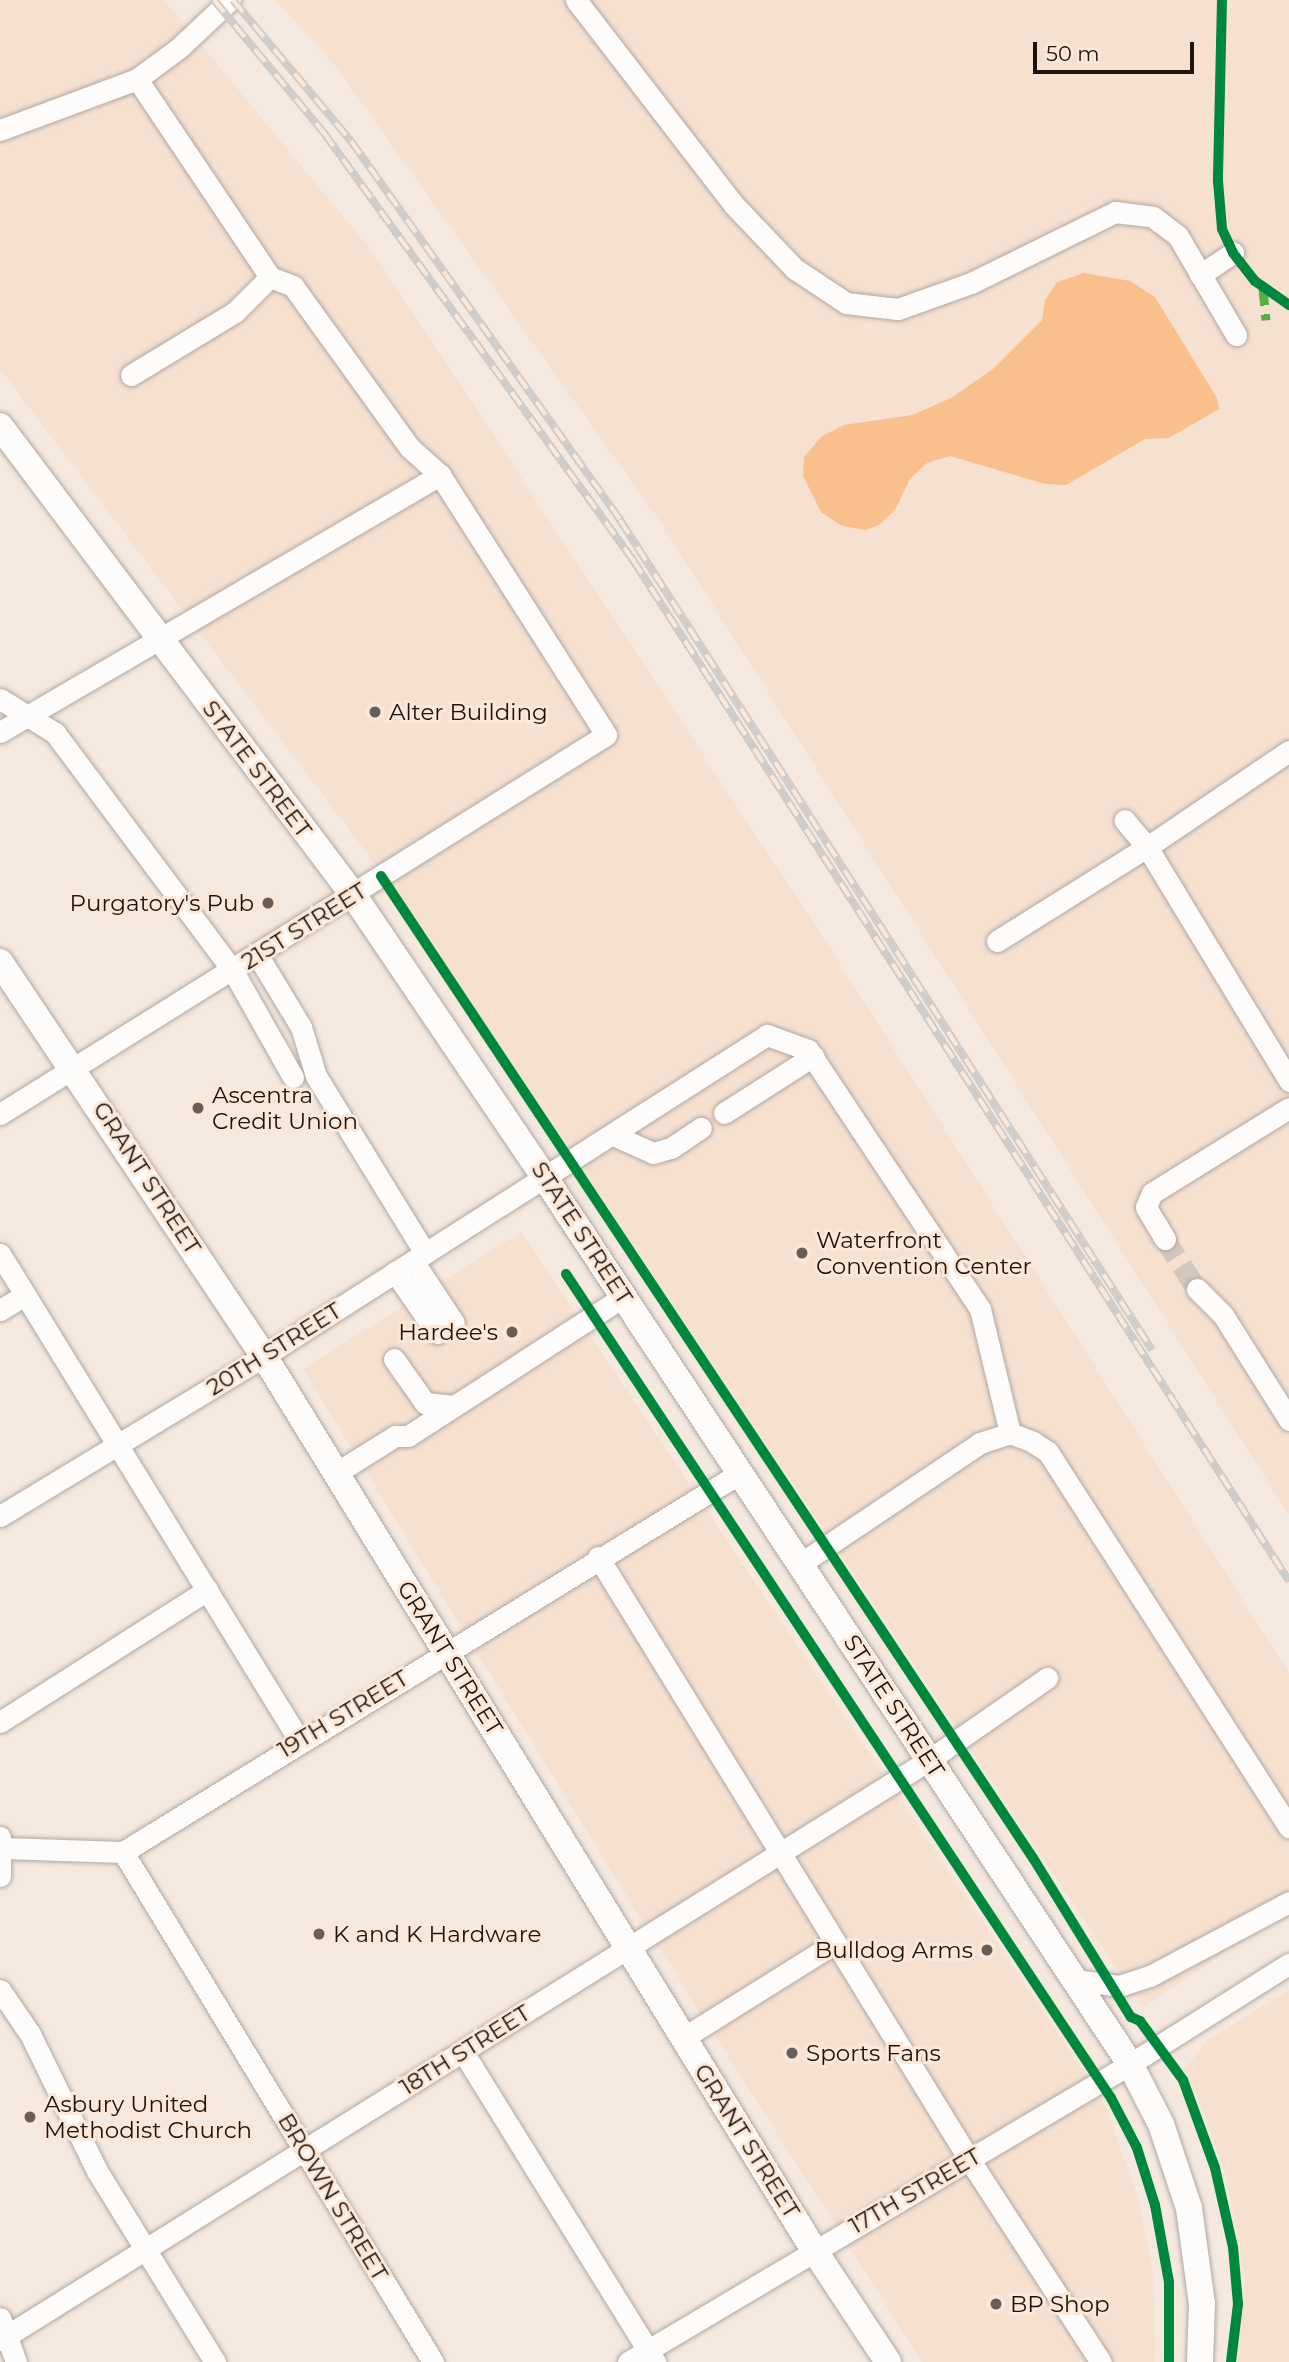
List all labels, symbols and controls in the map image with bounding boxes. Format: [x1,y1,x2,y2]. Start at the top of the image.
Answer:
scale bar [1037,28,1198,72]
text: 50 m [1046,41,1100,66]
street label: STATE STREET [197,695,317,843]
place label: Alter Building [389,698,548,726]
marker: Alter Building [367,704,383,720]
street label: 21ST STREET [236,877,372,975]
place label: Purgatory's Pub [69,889,254,917]
marker: Purgatory's Pub [260,895,276,911]
place label: Ascentra Credit Union [212,1081,358,1135]
street label: GRANT STREET [87,1096,207,1260]
marker: Ascentra Credit Union [190,1100,206,1116]
street label: STATE STREET [526,1157,638,1309]
place label: Waterfront Convention Center [816,1226,1032,1280]
marker: Waterfront Convention Center [794,1245,810,1261]
street label: 20TH STREET [202,1297,346,1401]
place label: Hardee's [398,1318,498,1346]
marker: Hardee's [504,1324,520,1340]
street label: GRANT STREET [392,1576,508,1740]
street label: STATE STREET [838,1630,950,1782]
street label: 19TH STREET [273,1664,413,1764]
place label: K and K Hardware [333,1920,541,1948]
marker: K and K Hardware [311,1926,327,1942]
place label: Bulldog Arms [815,1936,973,1964]
marker: Bulldog Arms [979,1942,995,1958]
street label: 18TH STREET [395,1999,535,2101]
place label: Sports Fans [806,2039,941,2067]
marker: Sports Fans [784,2045,800,2061]
street label: GRANT STREET [689,2059,805,2223]
place label: Asbury United Methodist Church [44,2090,252,2144]
street label: BROWN STREET [272,2108,394,2286]
marker: Asbury United Methodist Church [22,2109,38,2125]
street label: 17TH STREET [844,2142,986,2240]
place label: BP Shop [1010,2290,1110,2318]
marker: BP Shop [988,2296,1004,2312]

